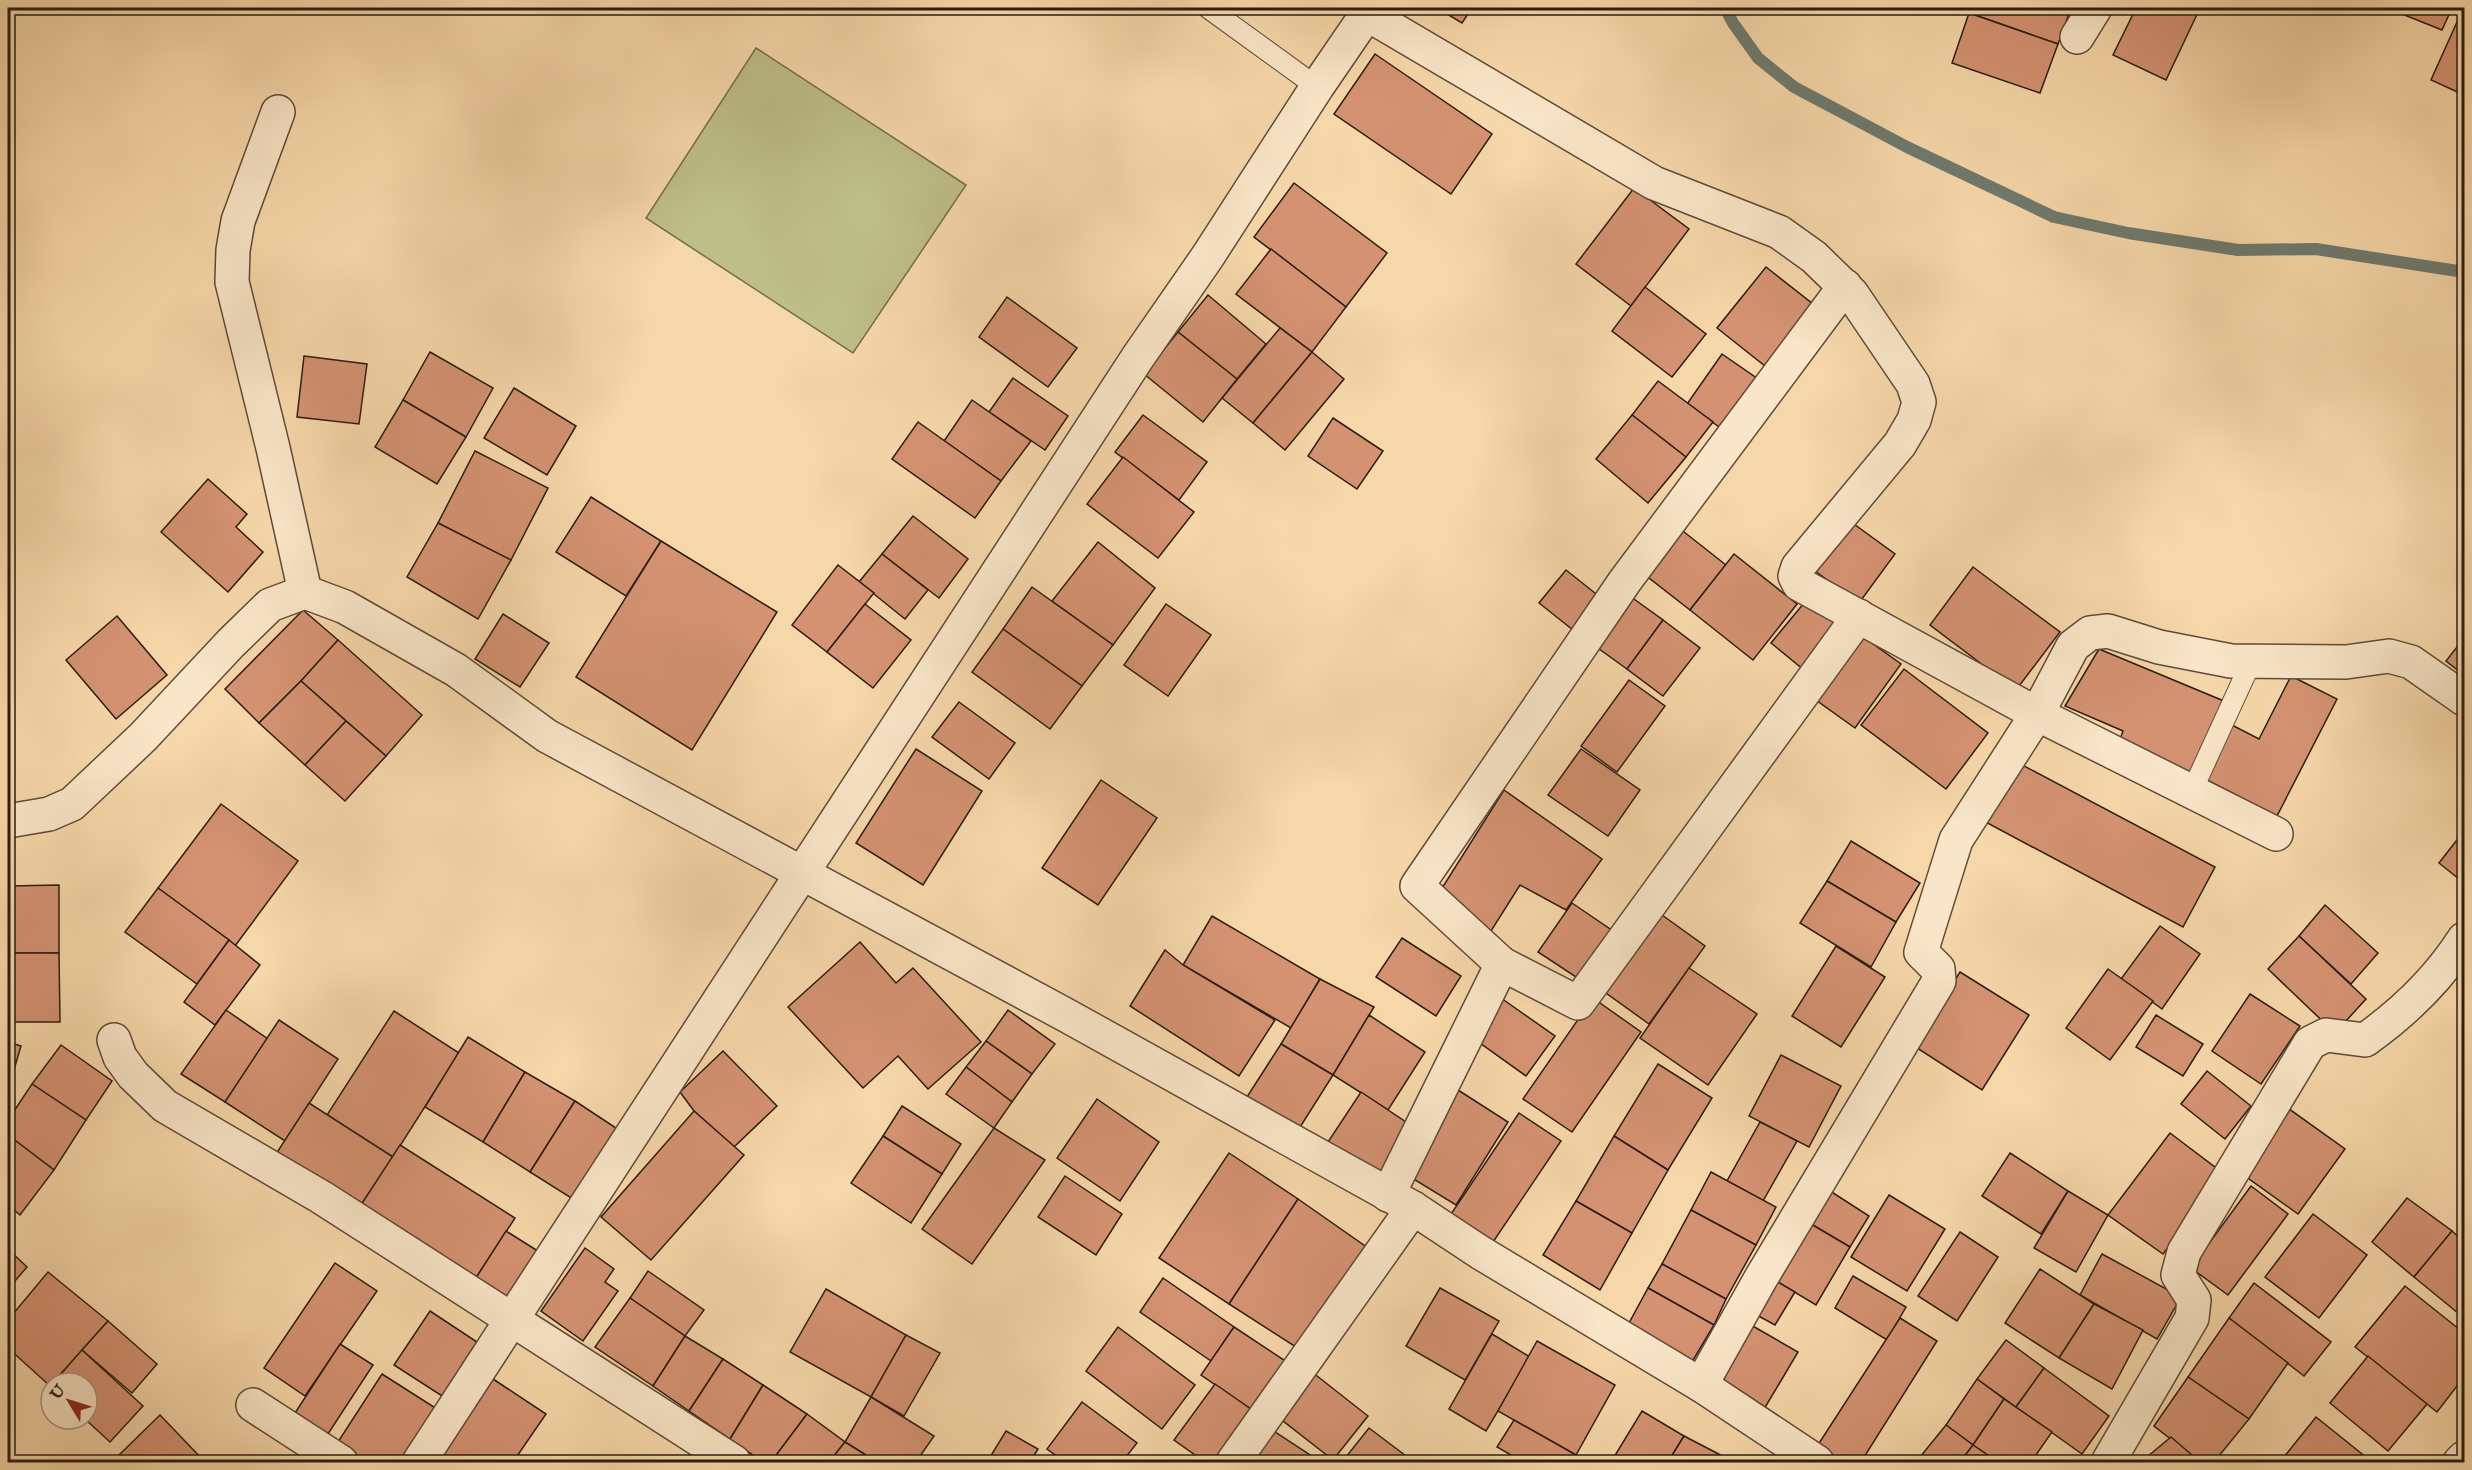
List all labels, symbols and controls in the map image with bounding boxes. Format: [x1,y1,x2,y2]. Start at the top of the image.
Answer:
north arrow [39,1371,99,1431]
text: U [46,1381,71,1405]

